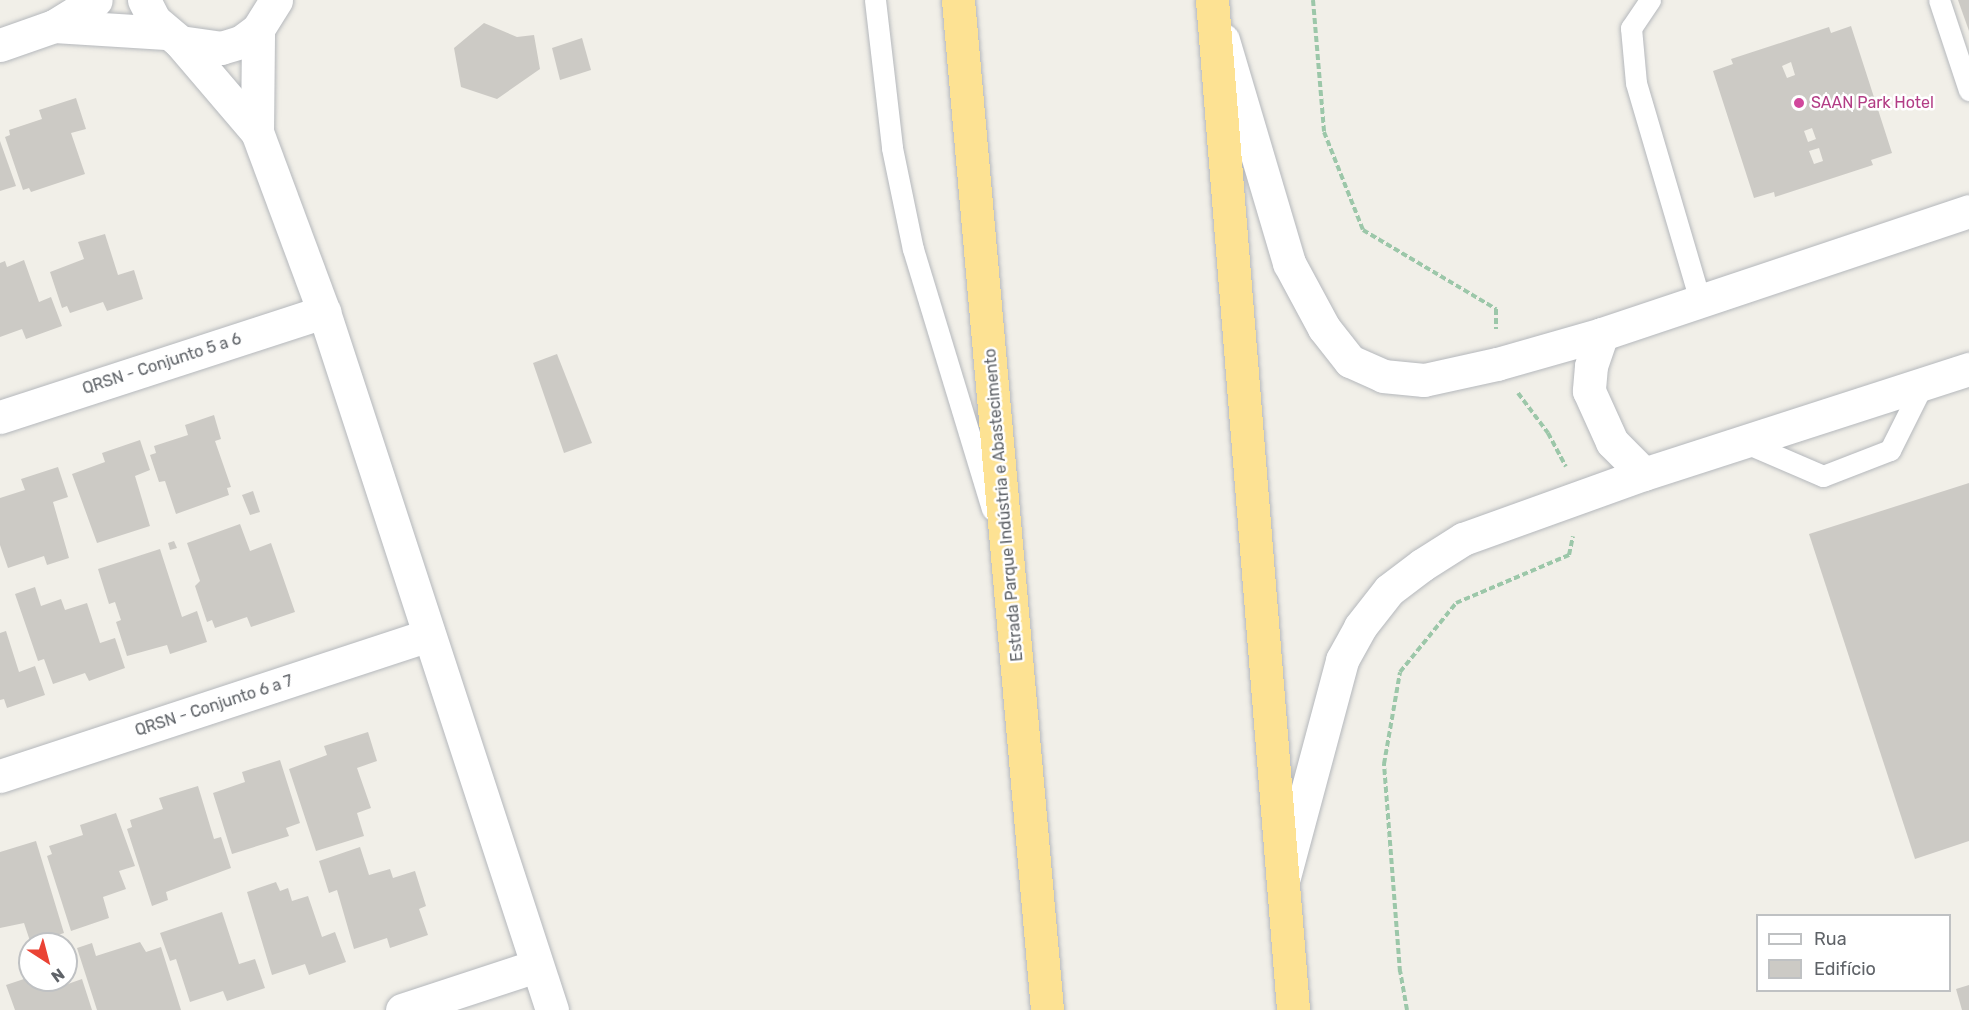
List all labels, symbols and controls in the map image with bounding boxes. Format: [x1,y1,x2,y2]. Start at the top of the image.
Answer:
place label: SAAN Park Hotel [1811,93,1934,113]
marker: SAAN Park Hotel [1792,96,1806,110]
street label: QRSN - Conjunto 5 a 6 [80,329,244,399]
street label: Estrada Parque Indústria e Abastecimento [981,347,1027,663]
street label: QRSN - Conjunto 6 a 7 [133,671,295,741]
legend [1756,914,1951,992]
text: Rua [1814,928,1847,950]
north arrow [18,932,78,992]
text: Edifício [1814,958,1876,980]
text: N [47,964,68,986]

